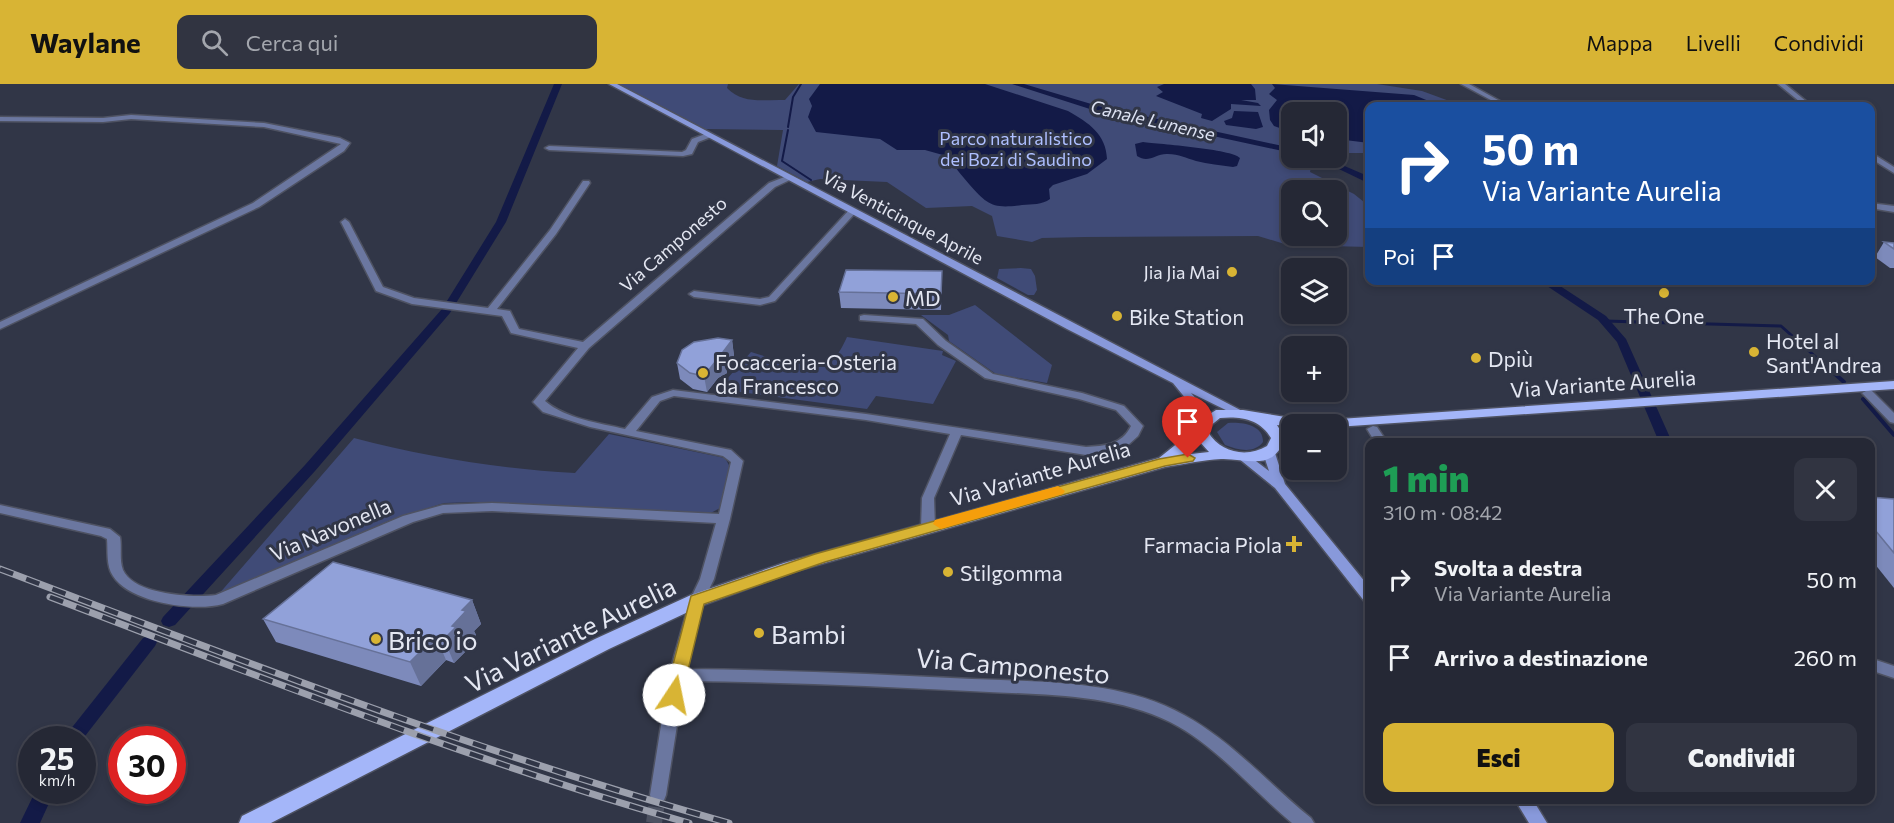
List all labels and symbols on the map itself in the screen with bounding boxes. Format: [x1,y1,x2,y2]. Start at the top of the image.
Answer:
water label: Canale Lunense [1089,95,1218,145]
park label: Parco naturalistico dei Bozi di Saudino [939,127,1093,170]
street label: Via Venticinque Aprile [819,165,987,269]
street label: Via Camponesto [615,192,731,296]
place label: Jia Jia Mai [1143,261,1220,283]
marker: Jia Jia Mai [1225,265,1239,279]
place label: MD [905,285,941,310]
marker: The One [1657,286,1671,300]
marker: MD [886,290,900,304]
place label: The One [1624,303,1704,328]
place label: Bike Station [1129,304,1244,329]
marker: Bike Station [1110,309,1124,323]
place label: Hotel al Sant'Andrea [1766,328,1882,377]
marker: Hotel al Sant'Andrea [1747,345,1761,359]
place label: Dpiù [1488,346,1533,371]
place label: Focacceria-Osteria da Francesco [715,349,897,398]
marker: Dpiù [1469,351,1483,365]
street label: Via Variante Aurelia [1509,364,1697,402]
marker: Focacceria-Osteria da Francesco [696,366,710,380]
pin [1162,396,1213,458]
street label: Via Variante Aurelia [947,435,1133,511]
street label: Via Navonella [266,492,394,566]
place label: Farmacia Piola [1143,532,1282,557]
marker: Farmacia Piola [1287,537,1301,551]
place label: Stilgomma [960,560,1063,585]
marker: Stilgomma [941,565,955,579]
street label: Via Variante Aurelia [460,570,680,698]
place label: Bambi [771,618,846,649]
place label: Brico io [388,624,477,655]
marker: Bambi [752,626,766,640]
marker: Brico io [369,632,383,646]
street label: Via Camponesto [915,641,1111,689]
position arrow [642,663,706,727]
speed limit sign: 30 [108,726,186,804]

